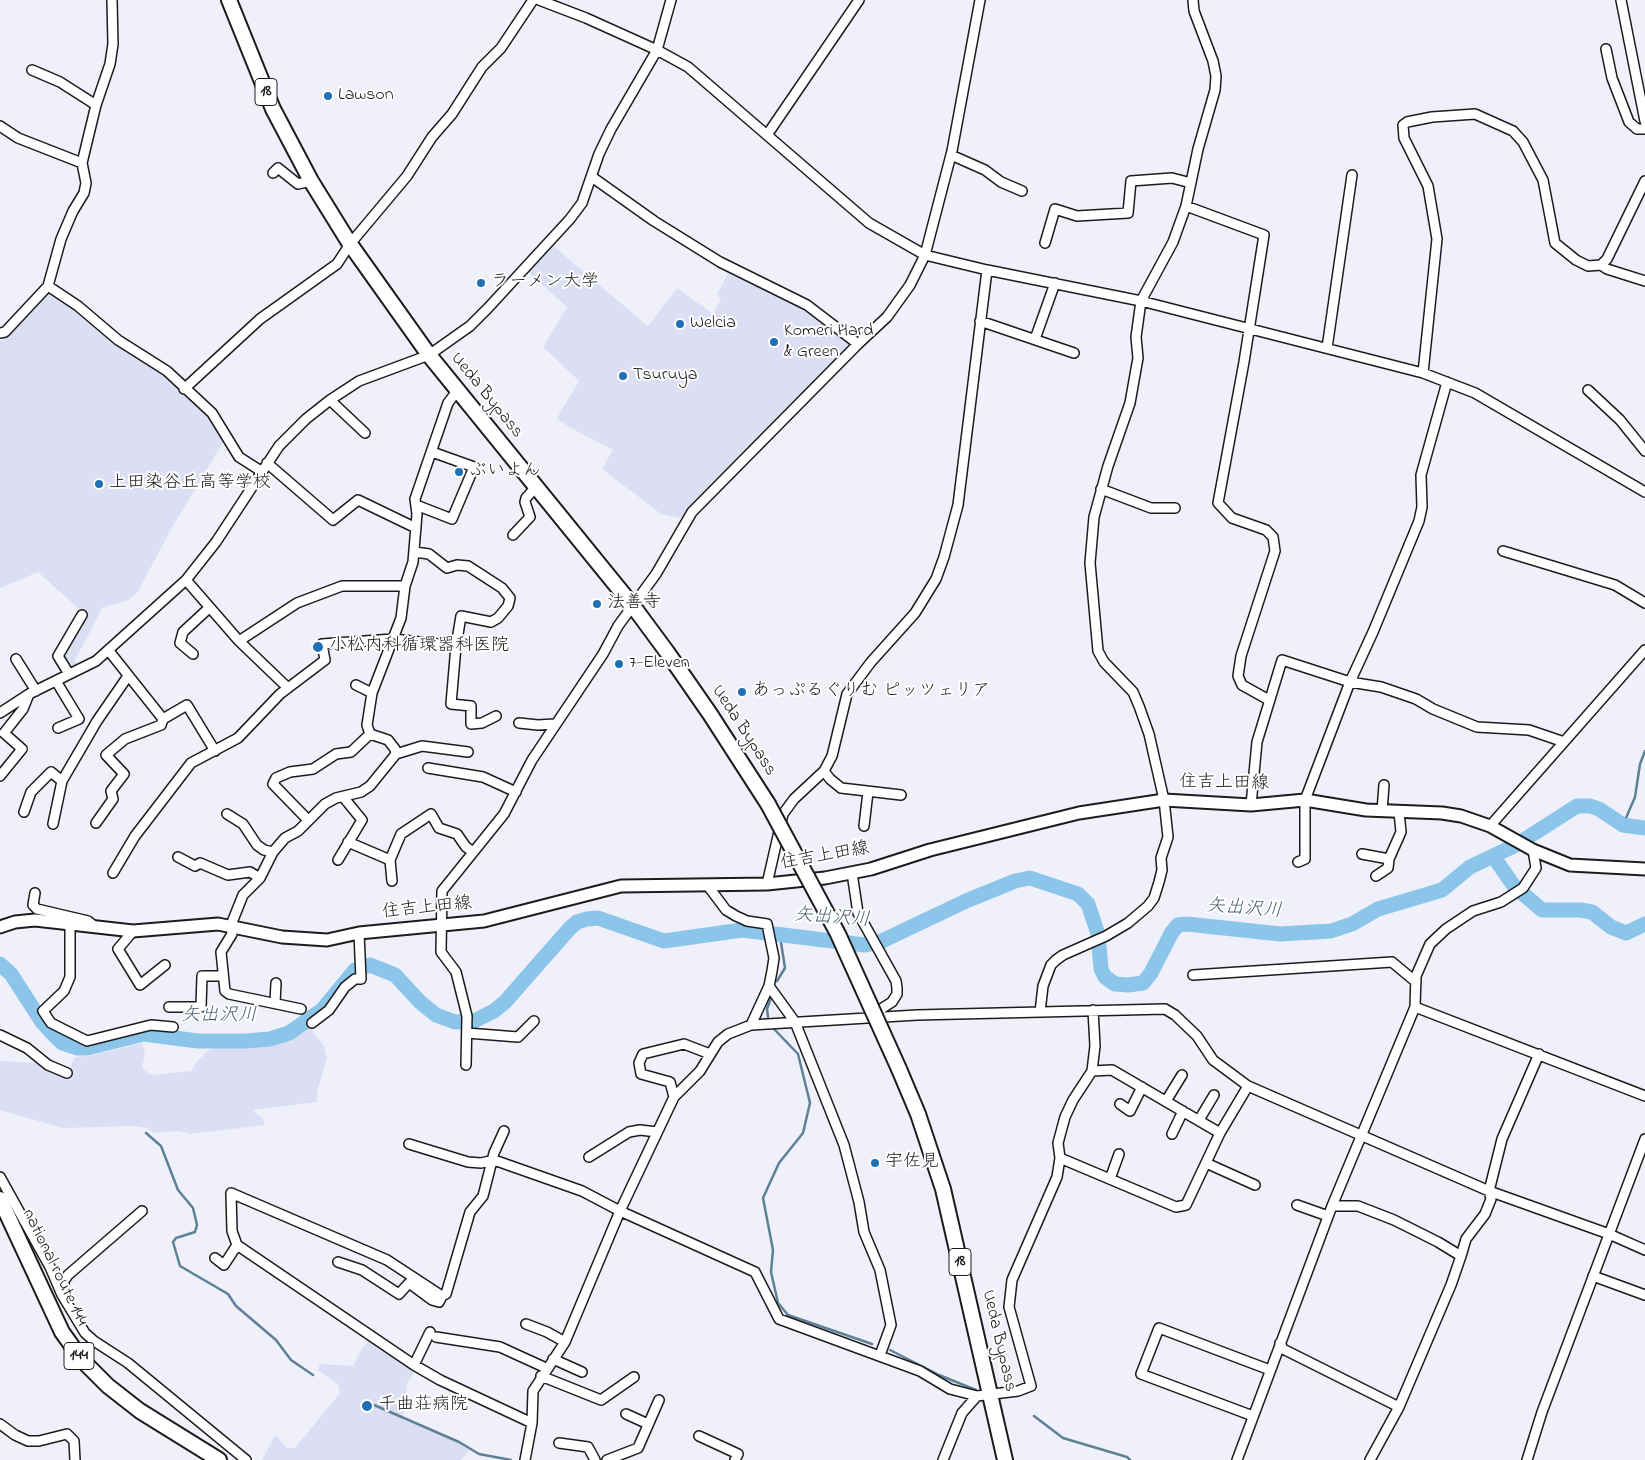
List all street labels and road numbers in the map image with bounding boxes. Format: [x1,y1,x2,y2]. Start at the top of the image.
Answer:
road number: 18 [255,78,277,105]
street label: Ueda Bypass [445,349,527,443]
street label: Ueda Bypass [706,682,780,780]
street label: 住吉上田線 [1179,772,1269,796]
street label: 住吉上田線 [779,839,871,875]
street label: 住吉上田線 [381,894,473,924]
street label: national route 144 [16,1206,92,1330]
road number: 18 [949,1248,971,1276]
street label: Ueda Bypass [976,1288,1020,1394]
road number: 144 [64,1342,94,1370]

